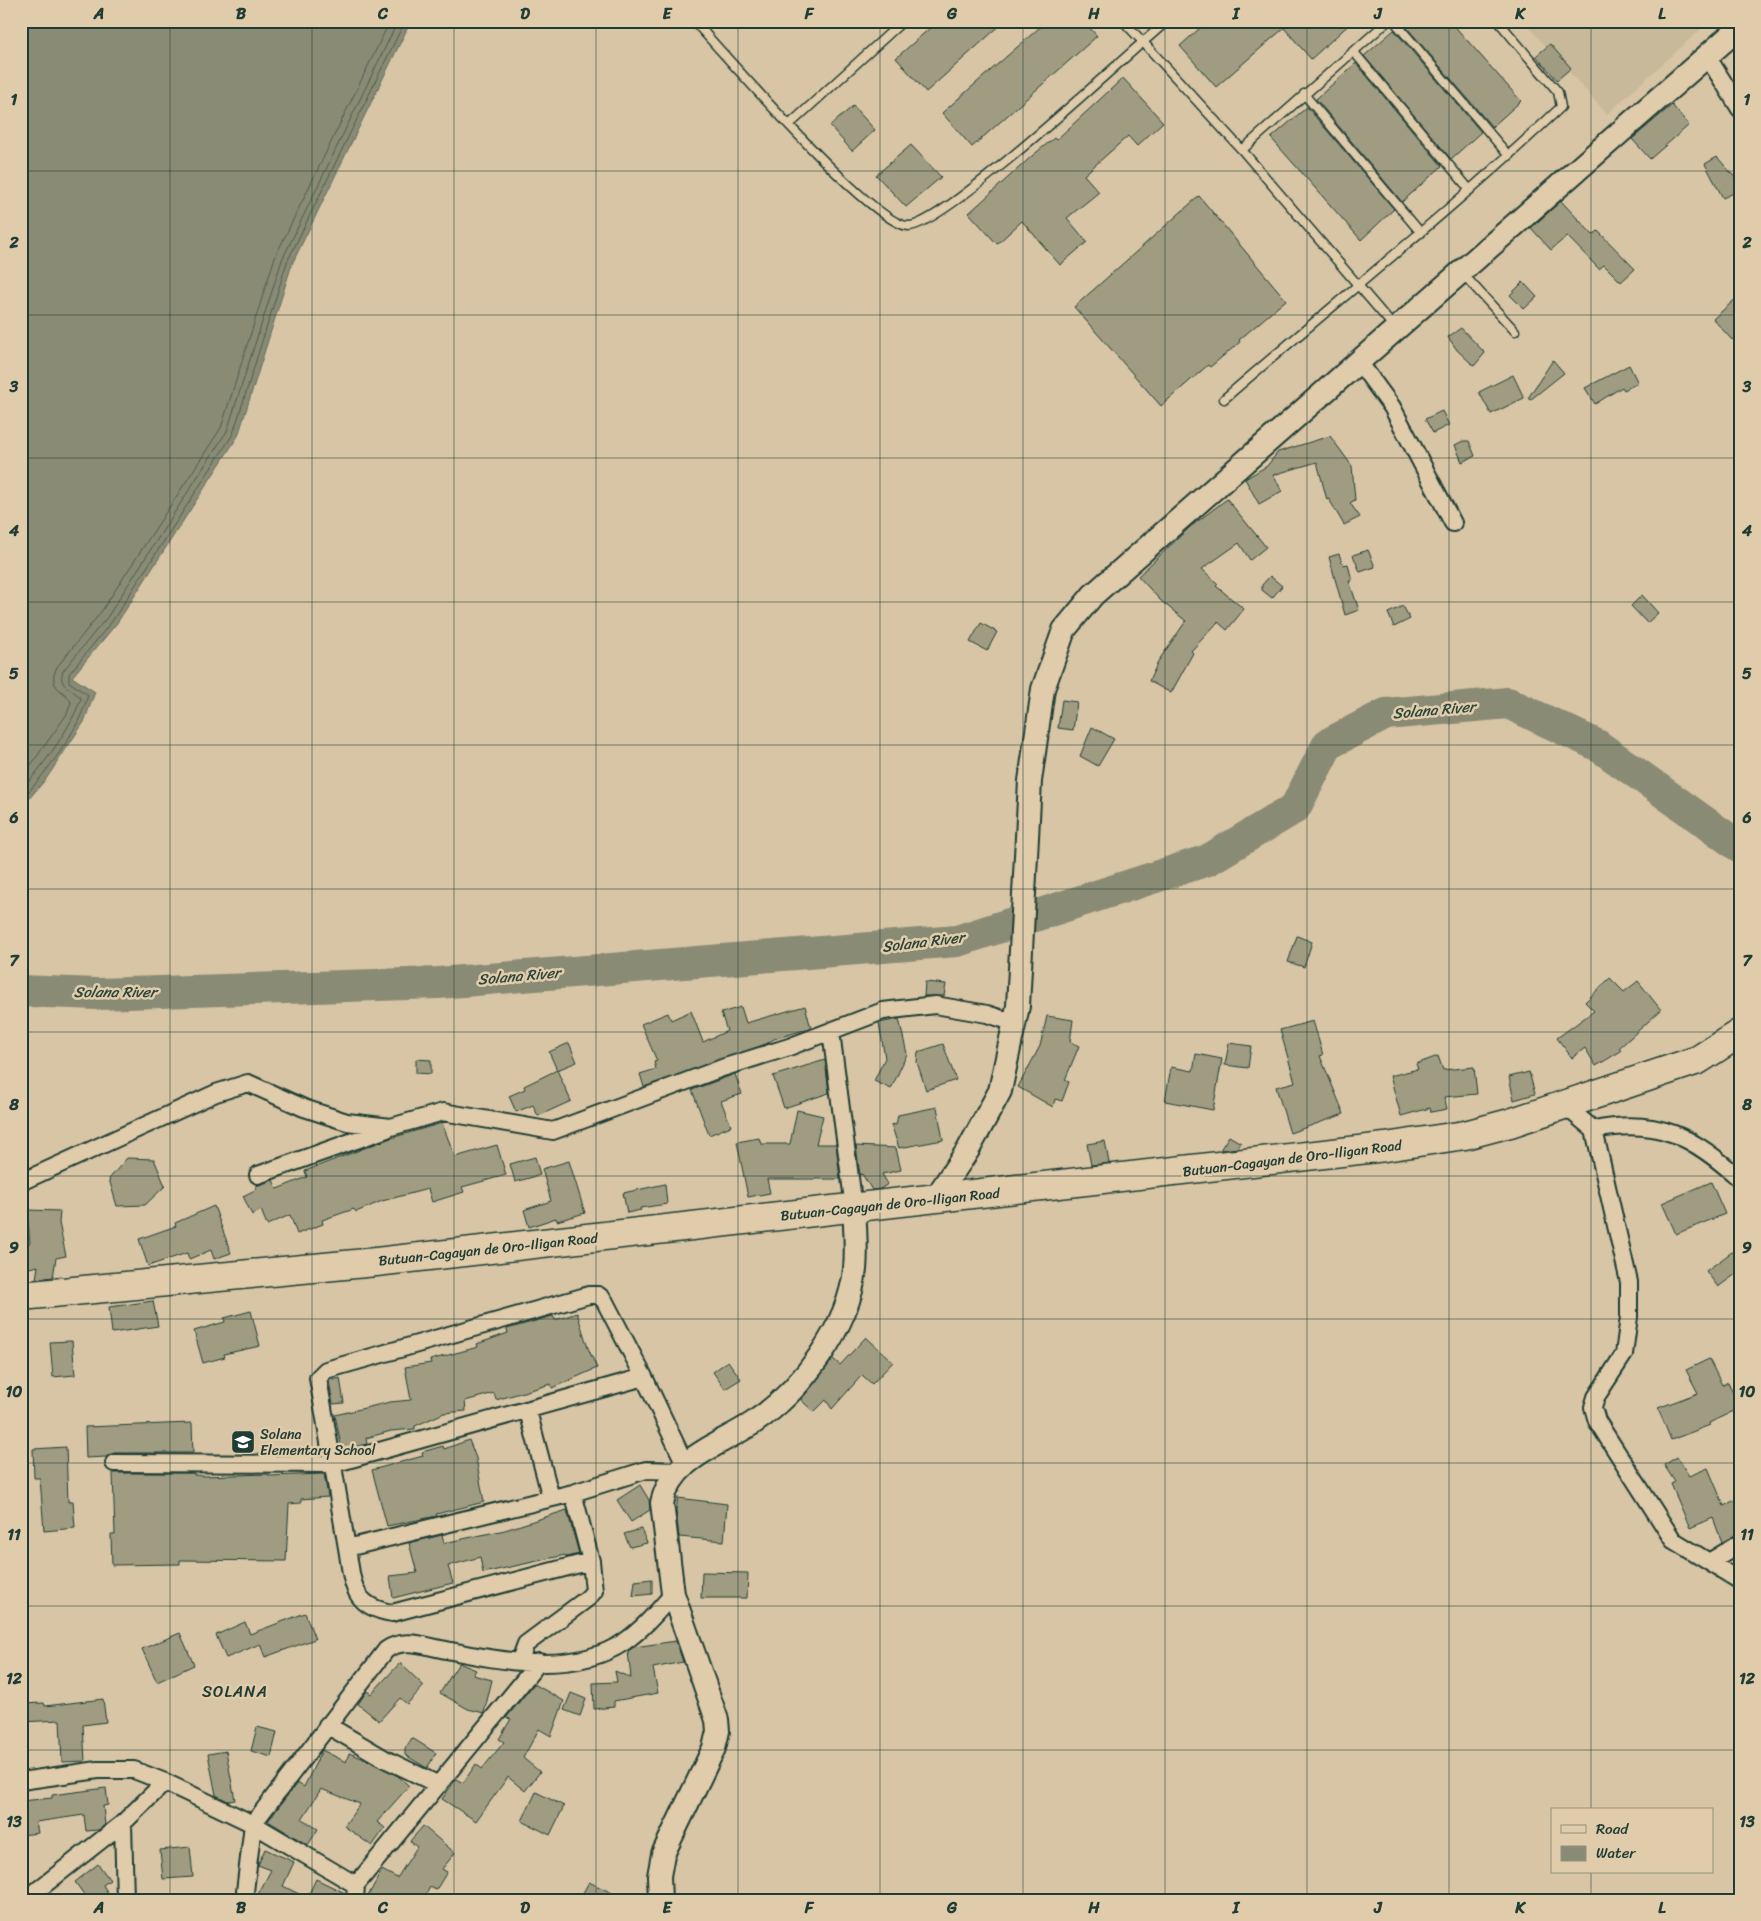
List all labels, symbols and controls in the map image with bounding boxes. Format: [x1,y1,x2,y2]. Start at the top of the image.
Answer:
text: A [93,0,104,28]
text: B [236,0,247,28]
text: C [377,0,389,28]
text: D [520,0,530,28]
text: E [663,0,673,28]
text: F [804,0,815,28]
text: G [946,0,958,28]
text: H [1087,0,1100,28]
text: I [1232,0,1241,28]
text: J [1373,0,1383,28]
text: K [1514,0,1526,28]
text: L [1658,0,1666,28]
text: 1 [11,85,18,114]
text: 1 [1744,85,1751,114]
text: 2 [8,228,19,257]
text: 2 [1741,228,1752,257]
text: 3 [9,372,19,401]
text: 3 [1742,372,1752,401]
text: 4 [8,516,19,545]
text: 4 [1741,516,1752,545]
text: 5 [9,659,19,688]
text: 5 [1742,659,1752,688]
water label: Solana River [1392,693,1479,727]
text: 6 [8,803,19,832]
text: 6 [1741,803,1752,832]
water label: Solana River [880,924,968,960]
text: 7 [9,946,20,975]
text: 7 [1742,946,1753,975]
water label: Solana River [477,959,564,993]
water label: Solana River [74,979,159,1005]
text: 8 [8,1090,19,1119]
text: 8 [1741,1090,1752,1119]
street label: Butuan-Cagayan de Oro-Iligan Road [1181,1132,1405,1184]
street label: Butuan-Cagayan de Oro-Iligan Road [779,1180,1003,1228]
street label: Butuan-Cagayan de Oro-Iligan Road [377,1225,601,1273]
text: 9 [9,1233,19,1262]
text: 9 [1742,1233,1752,1262]
text: 10 [6,1377,22,1406]
text: 10 [1739,1377,1755,1406]
place label: Solana Elementary School [260,1422,377,1463]
school or university icon: Solana Elementary School [230,1429,256,1455]
text: 11 [7,1520,21,1549]
text: 11 [1740,1520,1754,1549]
text: 12 [6,1664,23,1693]
text: 12 [1739,1664,1756,1693]
district label: SOLANA [202,1677,268,1706]
text: 13 [6,1807,22,1836]
text: 13 [1739,1807,1755,1836]
legend [1551,1808,1714,1874]
text: Road [1596,1816,1629,1842]
text: Water [1596,1840,1636,1866]
text: A [93,1893,104,1921]
text: B [236,1893,247,1921]
text: C [377,1893,389,1921]
text: D [520,1893,530,1921]
text: E [663,1893,673,1921]
text: F [804,1893,815,1921]
text: G [946,1893,958,1921]
text: H [1087,1893,1100,1921]
text: I [1232,1893,1241,1921]
text: J [1373,1893,1383,1921]
text: K [1514,1893,1526,1921]
text: L [1658,1893,1666,1921]

